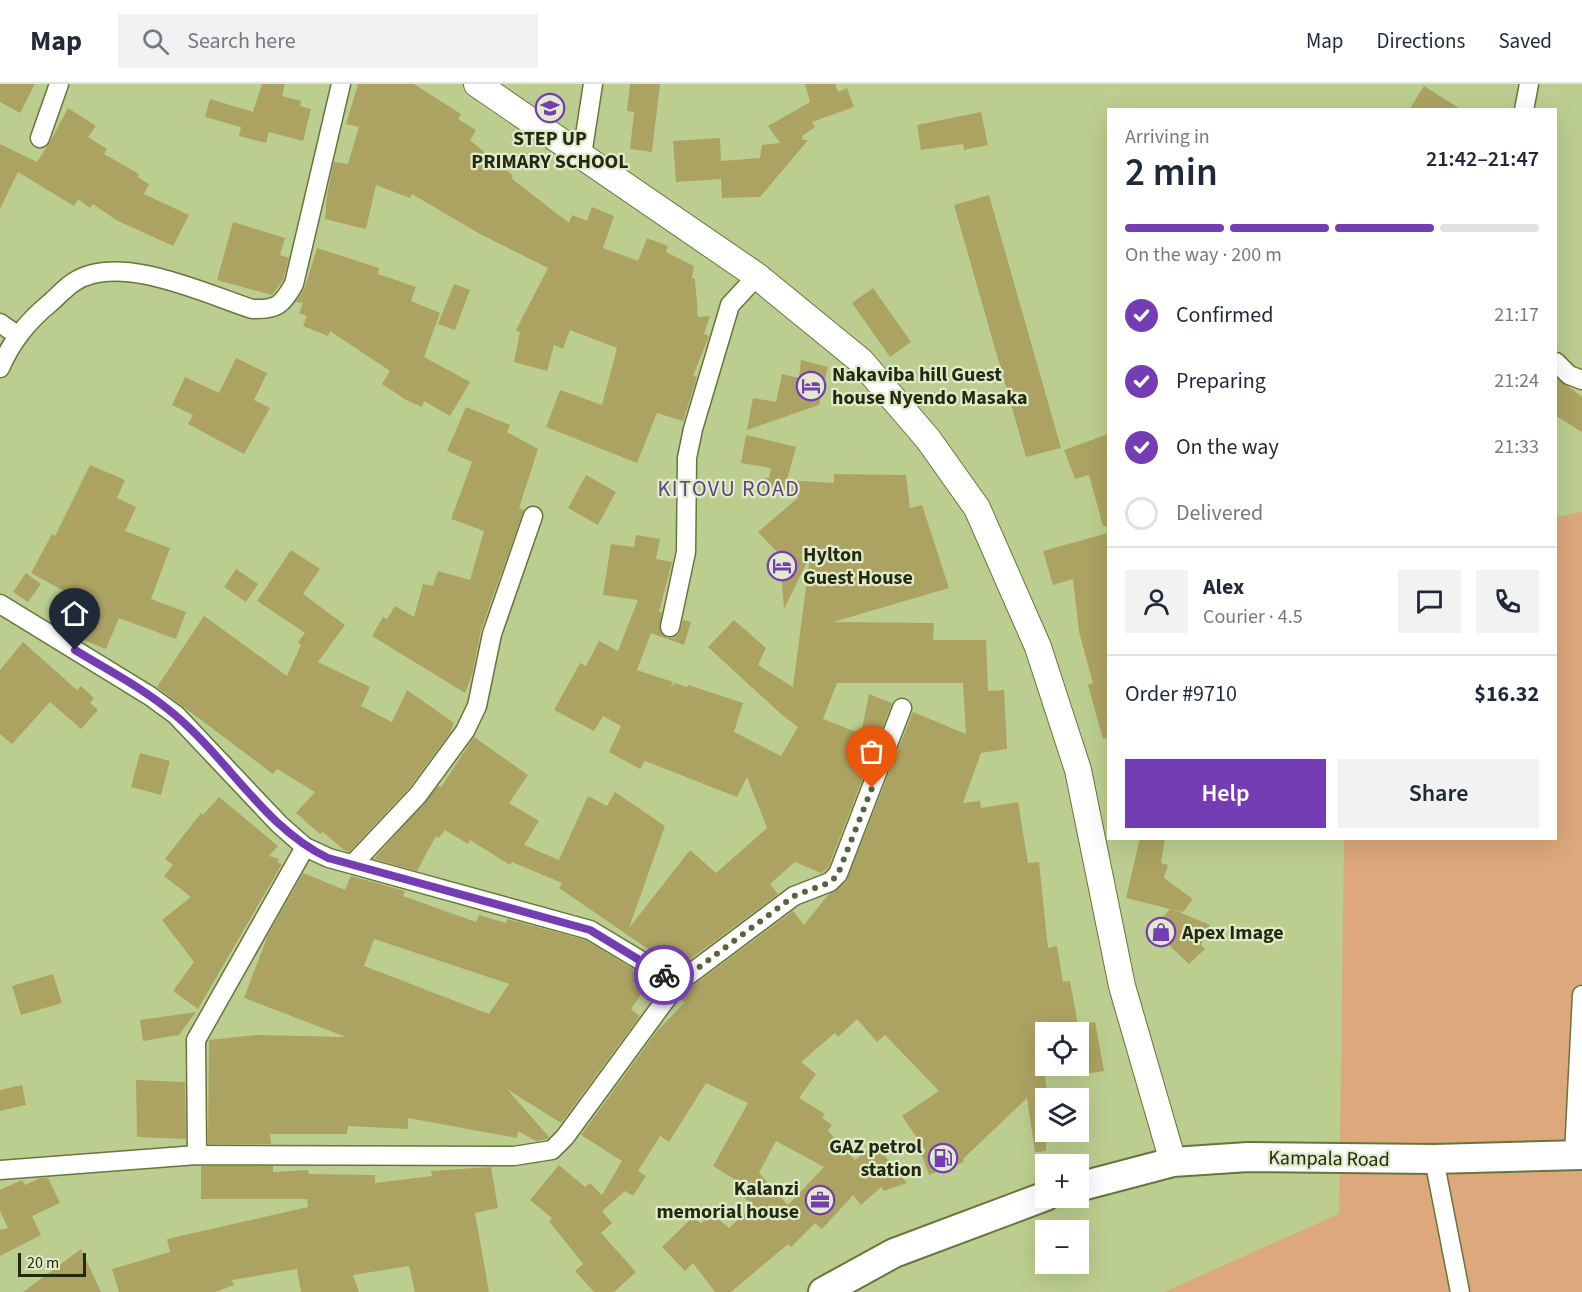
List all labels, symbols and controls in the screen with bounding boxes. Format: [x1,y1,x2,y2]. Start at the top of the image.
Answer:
search box [118,14,538,68]
text: Map [30,21,82,61]
icon: search [139,25,172,58]
text: Search here [187,25,296,57]
text: Map [1306,26,1344,56]
text: Directions [1377,26,1465,56]
text: Saved [1498,26,1552,56]
school or university icon: STEP UP PRIMARY SCHOOL [534,92,566,124]
text: Arriving in [1125,123,1210,151]
place label: STEP UP PRIMARY SCHOOL [471,125,629,176]
text: 21:42–21:47 [1426,143,1539,175]
text: 2 min [1125,145,1218,201]
text: On the way · 200 m [1125,241,1282,269]
icon: check [1125,299,1158,332]
text: Confirmed [1176,299,1273,331]
text: 21:17 [1494,301,1539,329]
place label: Nakaviba hill Guest house Nyendo Masaka [832,361,1028,412]
icon: check [1125,365,1158,398]
text: Preparing [1176,365,1266,397]
text: 21:24 [1494,367,1539,395]
hotel icon: Nakaviba hill Guest house Nyendo Masaka [795,370,827,402]
icon: check [1125,431,1158,464]
text: On the way [1176,431,1279,463]
text: 21:33 [1494,433,1539,461]
district label: KITOVU ROAD [658,473,800,505]
text: Delivered [1176,497,1263,529]
place label: Hylton Guest House [803,541,913,592]
hotel icon: Hylton Guest House [766,550,798,582]
button: person [1125,570,1188,633]
button: chat [1398,570,1461,633]
button: phone [1476,570,1539,633]
text: Alex [1203,571,1244,603]
pin [49,588,100,650]
icon: home [58,597,91,630]
text: Courier · 4.5 [1203,603,1303,631]
text: Order #9710 [1125,678,1237,710]
text: $16.32 [1474,678,1539,710]
pin [846,726,897,788]
icon: bag [855,735,888,768]
button: Help [1125,759,1326,828]
button: Share [1338,759,1539,828]
shop icon: Apex Image [1145,916,1177,948]
place label: Apex Image [1181,919,1284,947]
courier [634,945,694,1005]
icon: bike [648,959,681,992]
map controls [1035,1022,1089,1274]
button: locate [1035,1022,1089,1076]
button: layers [1035,1088,1089,1142]
place label: GAZ petrol station [829,1133,922,1184]
fuel station icon: GAZ petrol station [927,1142,959,1174]
street label: Kampala Road [1268,1144,1390,1174]
button: + [1035,1154,1089,1208]
place label: Kalanzi memorial house [656,1175,799,1226]
office icon: Kalanzi memorial house [804,1184,836,1216]
button: − [1035,1220,1089,1274]
scale bar [18,1250,86,1278]
text: 20 m [27,1252,59,1274]

